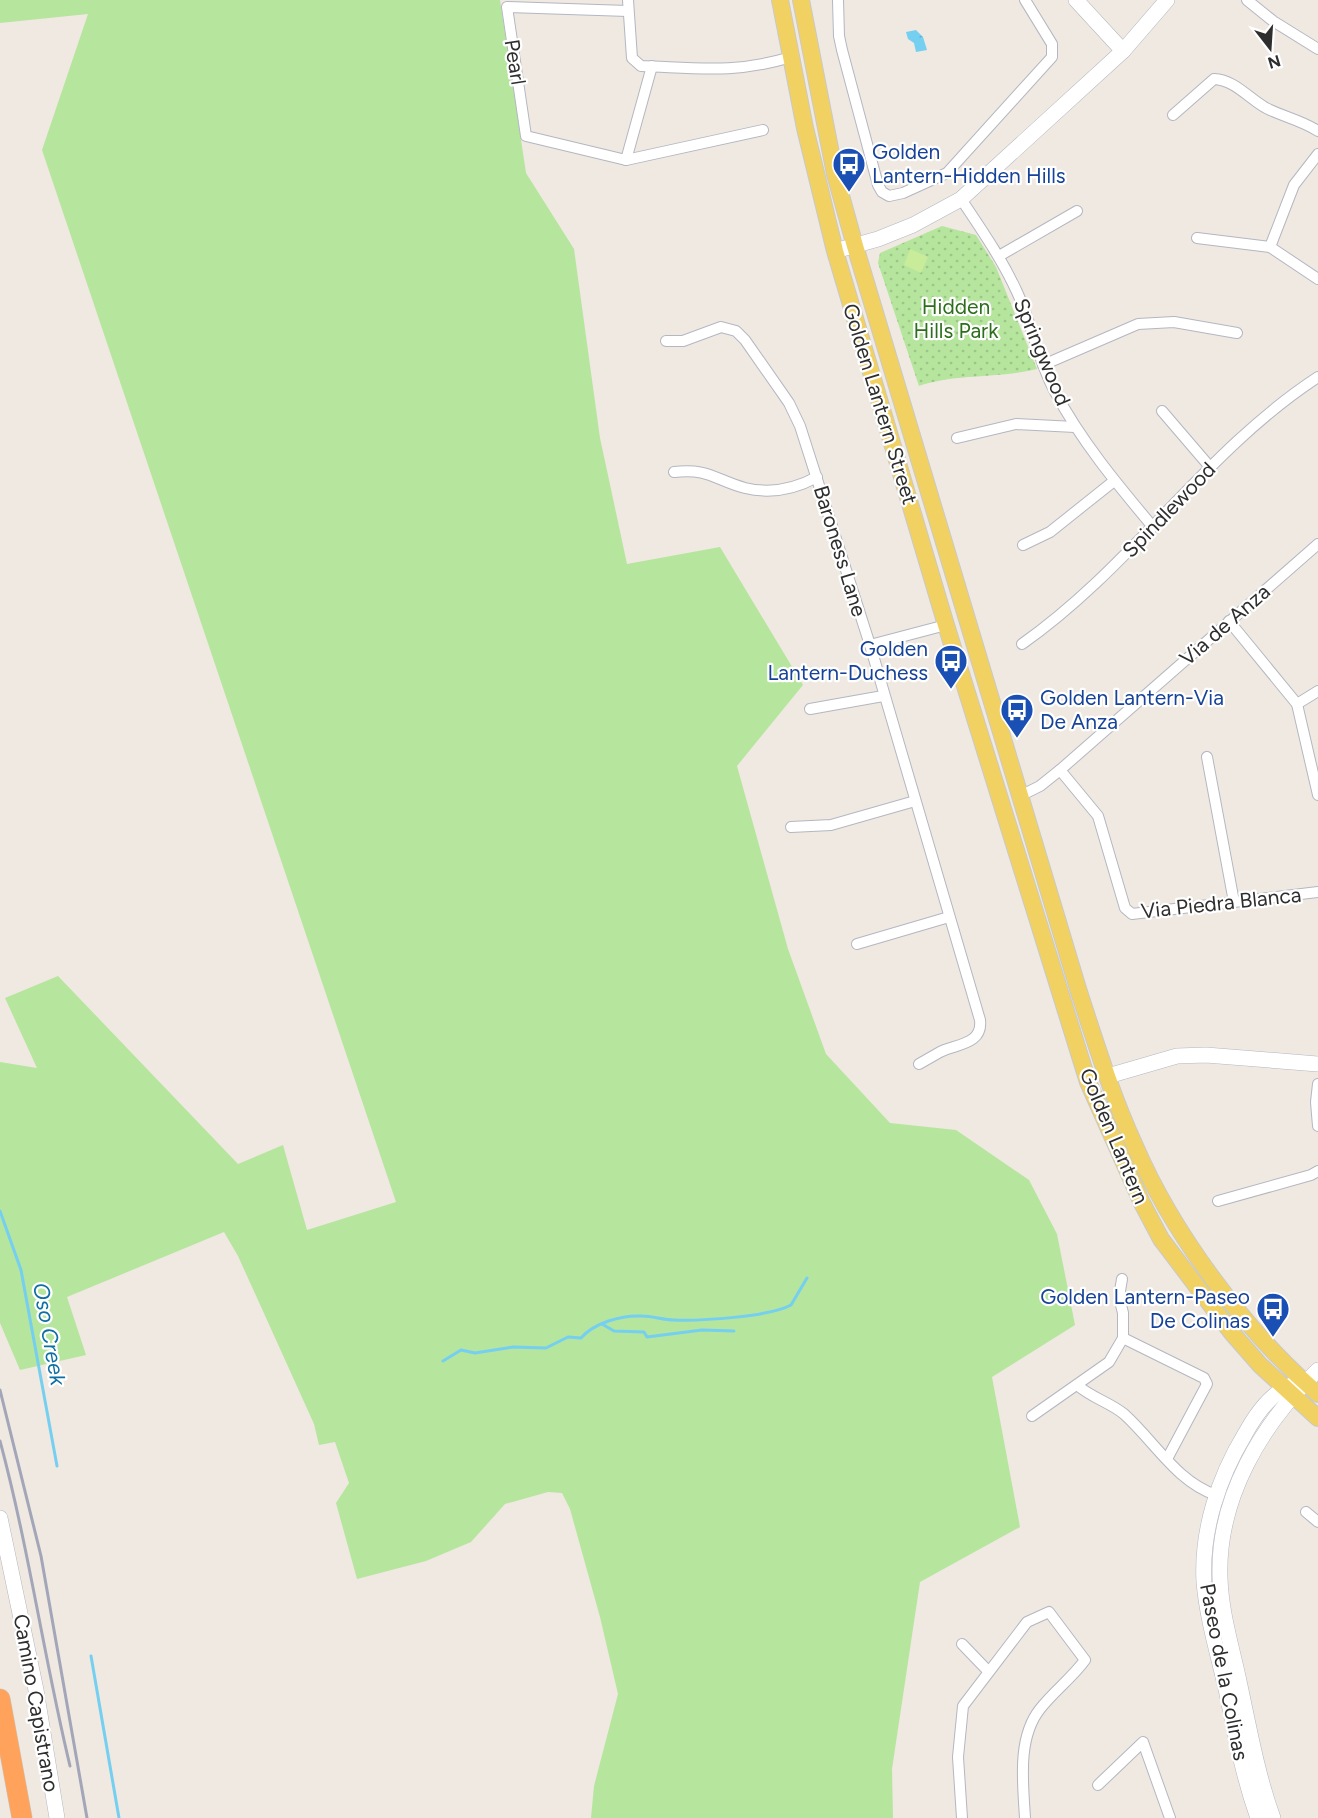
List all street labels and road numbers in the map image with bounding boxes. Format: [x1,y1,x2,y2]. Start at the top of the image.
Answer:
street label: Pearl [500,37,531,87]
street label: Springwood [1009,294,1076,409]
street label: Golden Lantern Street [838,300,923,507]
street label: Spindlewood [1117,457,1220,563]
street label: Baroness Lane [809,482,872,619]
street label: Via de Anza [1174,579,1275,671]
street label: Via Piedra Blanca [1140,882,1302,923]
street label: Golden Lantern [1075,1064,1154,1207]
street label: Paseo de la Colinas [1195,1581,1254,1763]
street label: Camino Capistrano [9,1612,64,1794]

